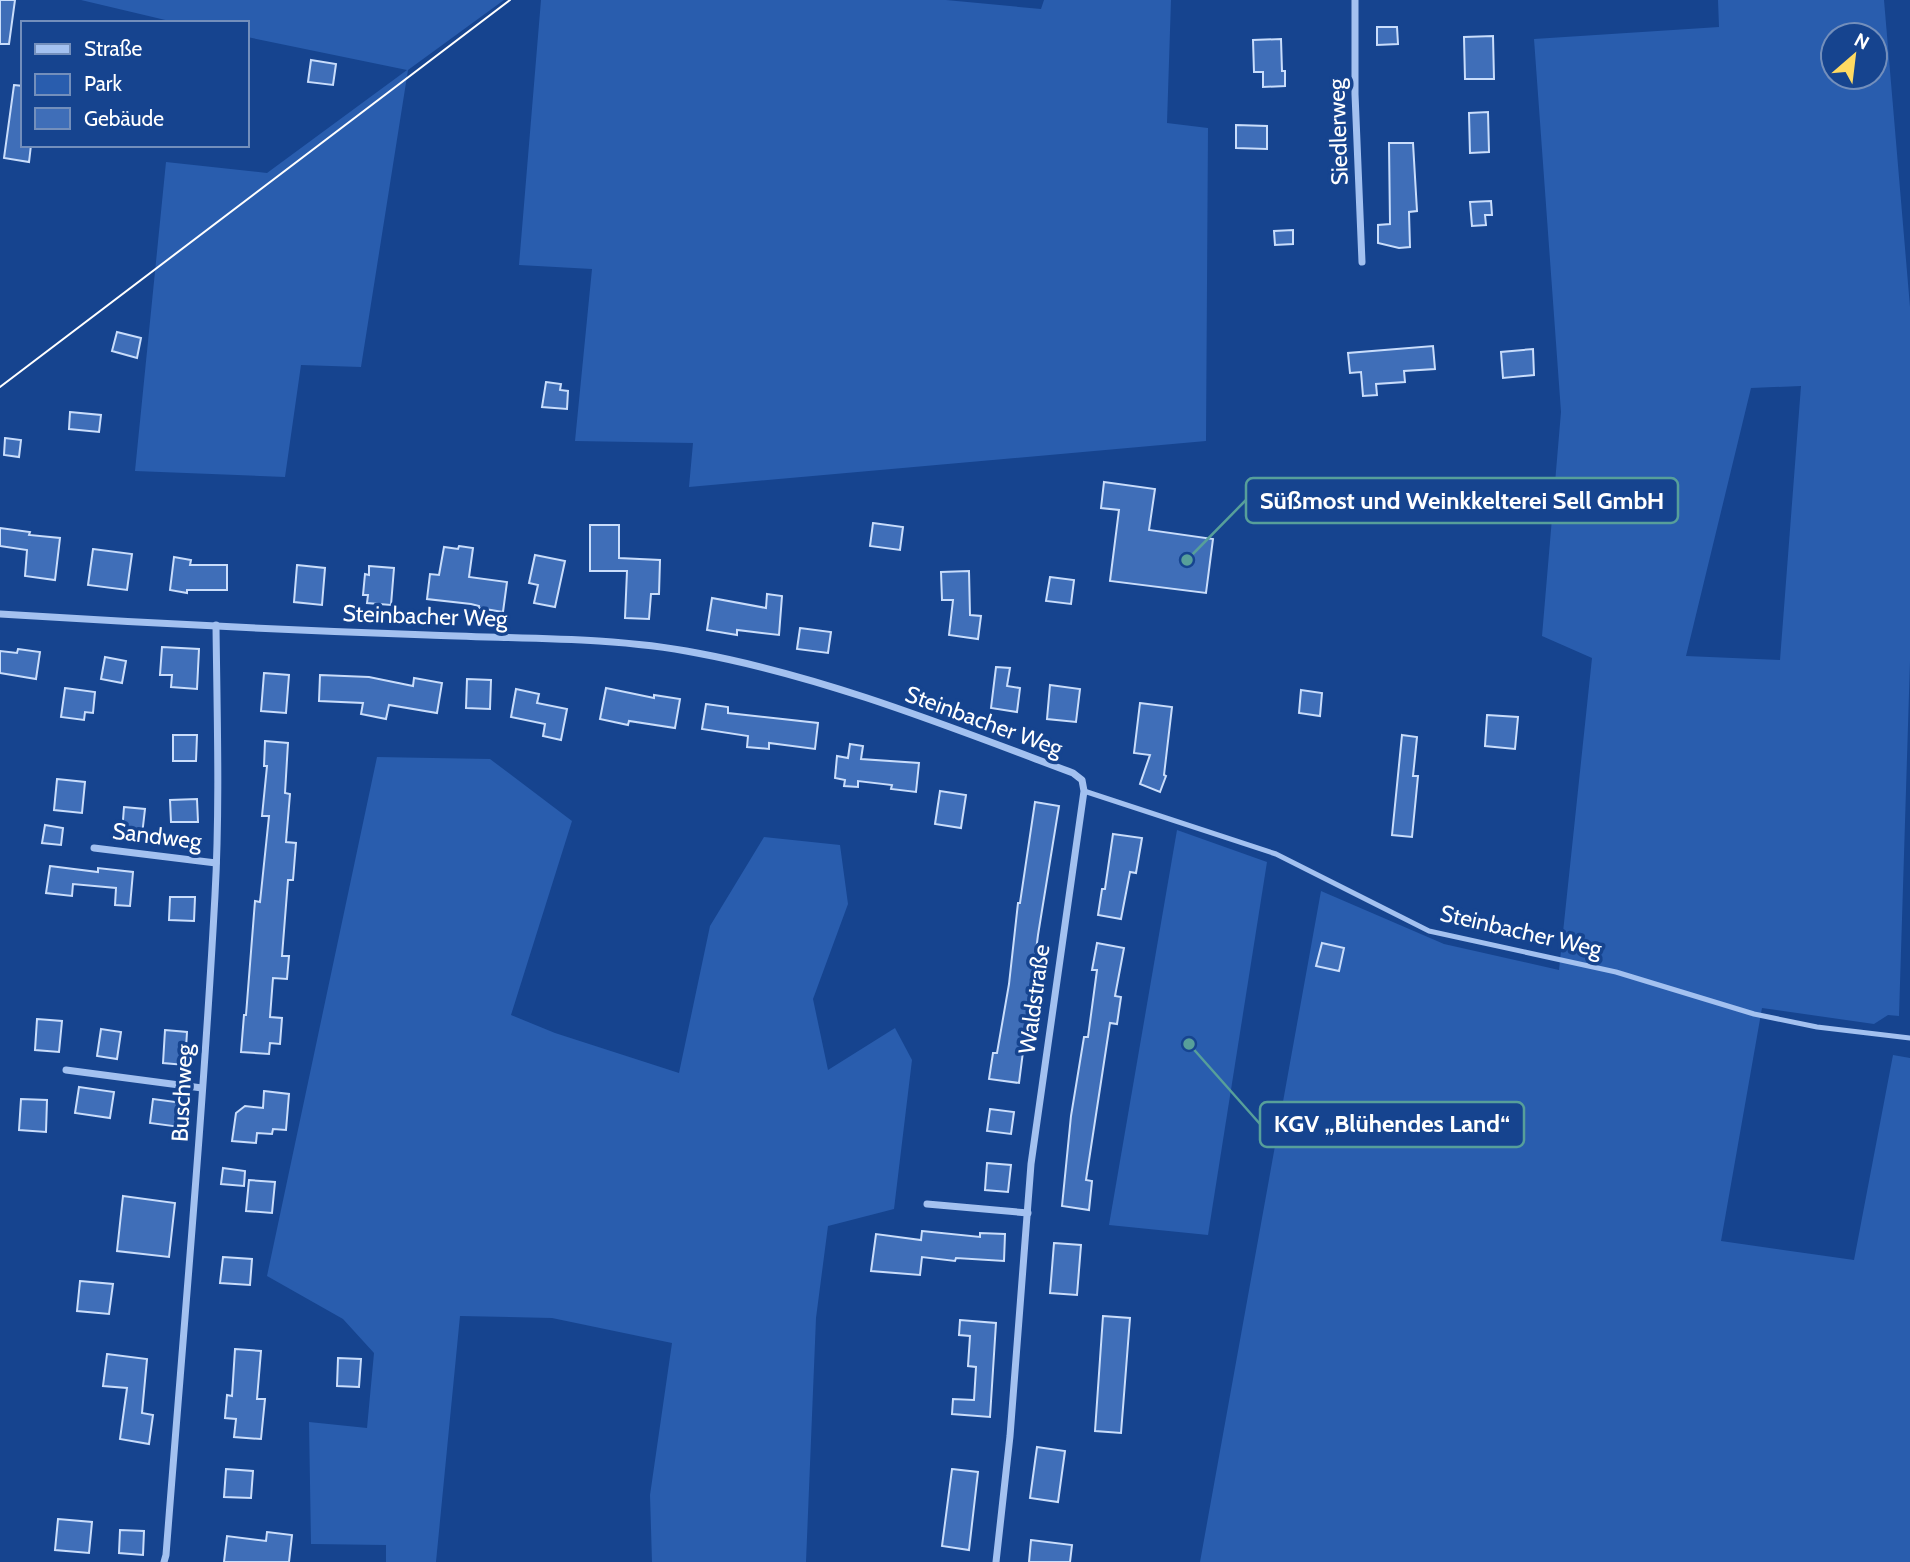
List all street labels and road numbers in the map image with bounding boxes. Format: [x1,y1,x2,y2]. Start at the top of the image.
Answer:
street label: Siedlerweg [1322,78,1354,186]
street label: Steinbacher Weg [342,599,509,633]
street label: Steinbacher Weg [902,680,1067,763]
street label: Sandweg [111,817,204,855]
street label: Steinbacher Weg [1437,899,1605,963]
street label: Waldstraße [1012,942,1056,1056]
street label: Buschweg [165,1043,199,1143]

